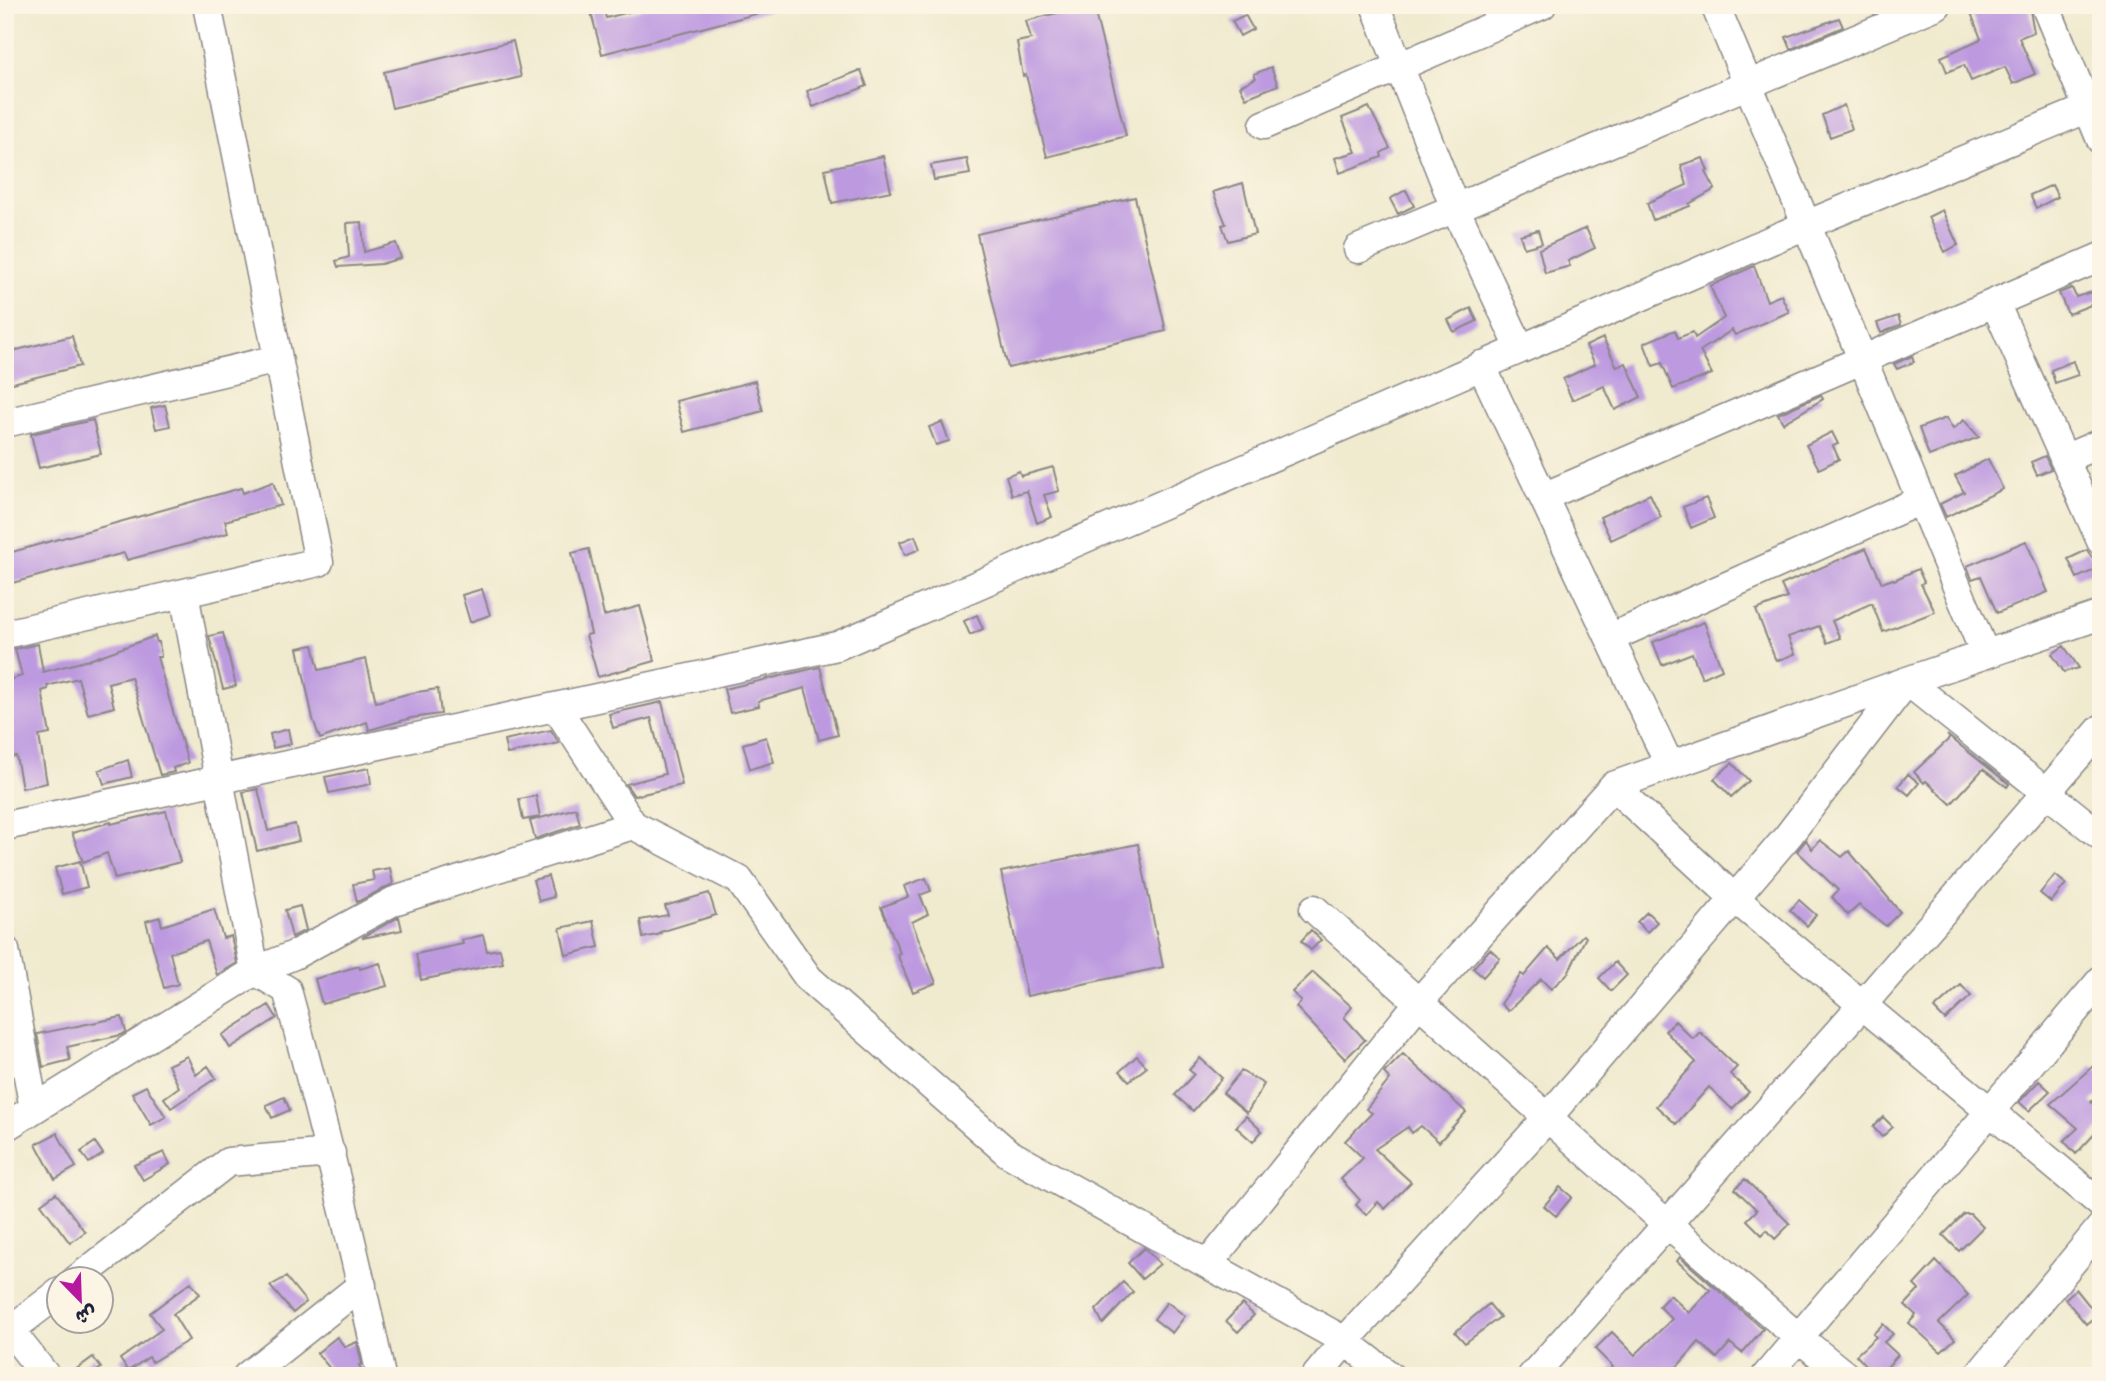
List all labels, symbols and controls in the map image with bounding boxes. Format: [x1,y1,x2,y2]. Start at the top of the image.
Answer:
north arrow [46,1266,116,1336]
text: ش [72,1300,101,1330]

